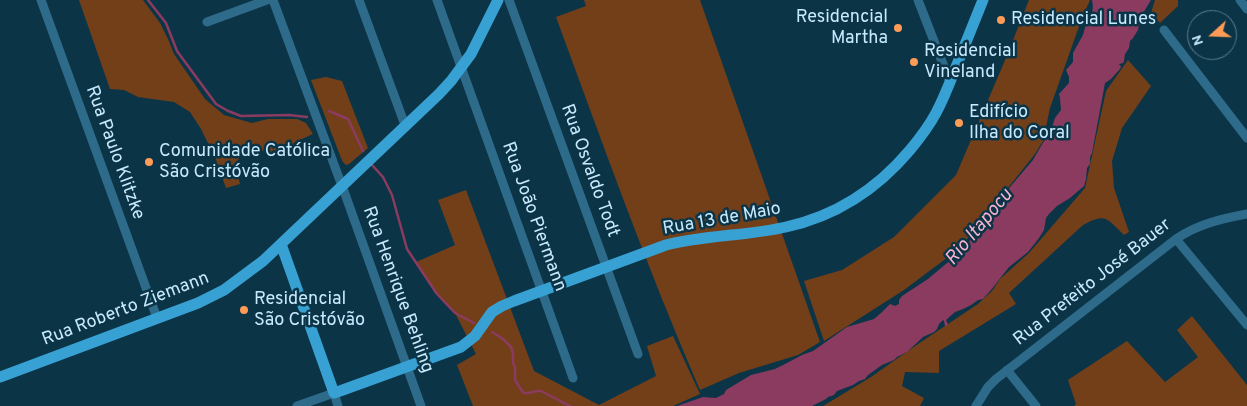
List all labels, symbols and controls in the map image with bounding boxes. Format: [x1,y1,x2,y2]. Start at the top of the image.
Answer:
place label: Residencial Martha [796,7,888,50]
place label: Residencial Lunes [1011,9,1156,31]
north arrow [1187,10,1237,60]
marker: Residencial Lunes [995,14,1007,26]
marker: Residencial Martha [892,22,904,34]
text: N [1189,32,1208,48]
place label: Residencial Vineland [924,41,1016,84]
marker: Residencial Vineland [908,56,920,68]
street label: Rua Paulo Klitzke [80,83,148,223]
street label: Rua Osvaldo Todt [555,102,623,240]
place label: Edifício Ilha do Coral [969,102,1070,144]
marker: Edifício Ilha do Coral [953,117,965,129]
street label: Rua João Piermann [496,139,570,295]
place label: Comunidade Católica São Cristóvão [159,141,330,183]
marker: Comunidade Católica São Cristóvão [143,156,155,168]
water label: Rio Itapocu [941,185,1019,271]
street label: Rua 13 de Maio [661,199,783,241]
street label: Rua Henrique Behling [357,204,437,376]
street label: Rua Prefeito José Bauer [1010,215,1176,351]
street label: Rua Roberto Ziemann [39,268,213,352]
place label: Residencial São Cristóvão [254,289,365,332]
marker: Residencial São Cristóvão [238,304,250,316]

